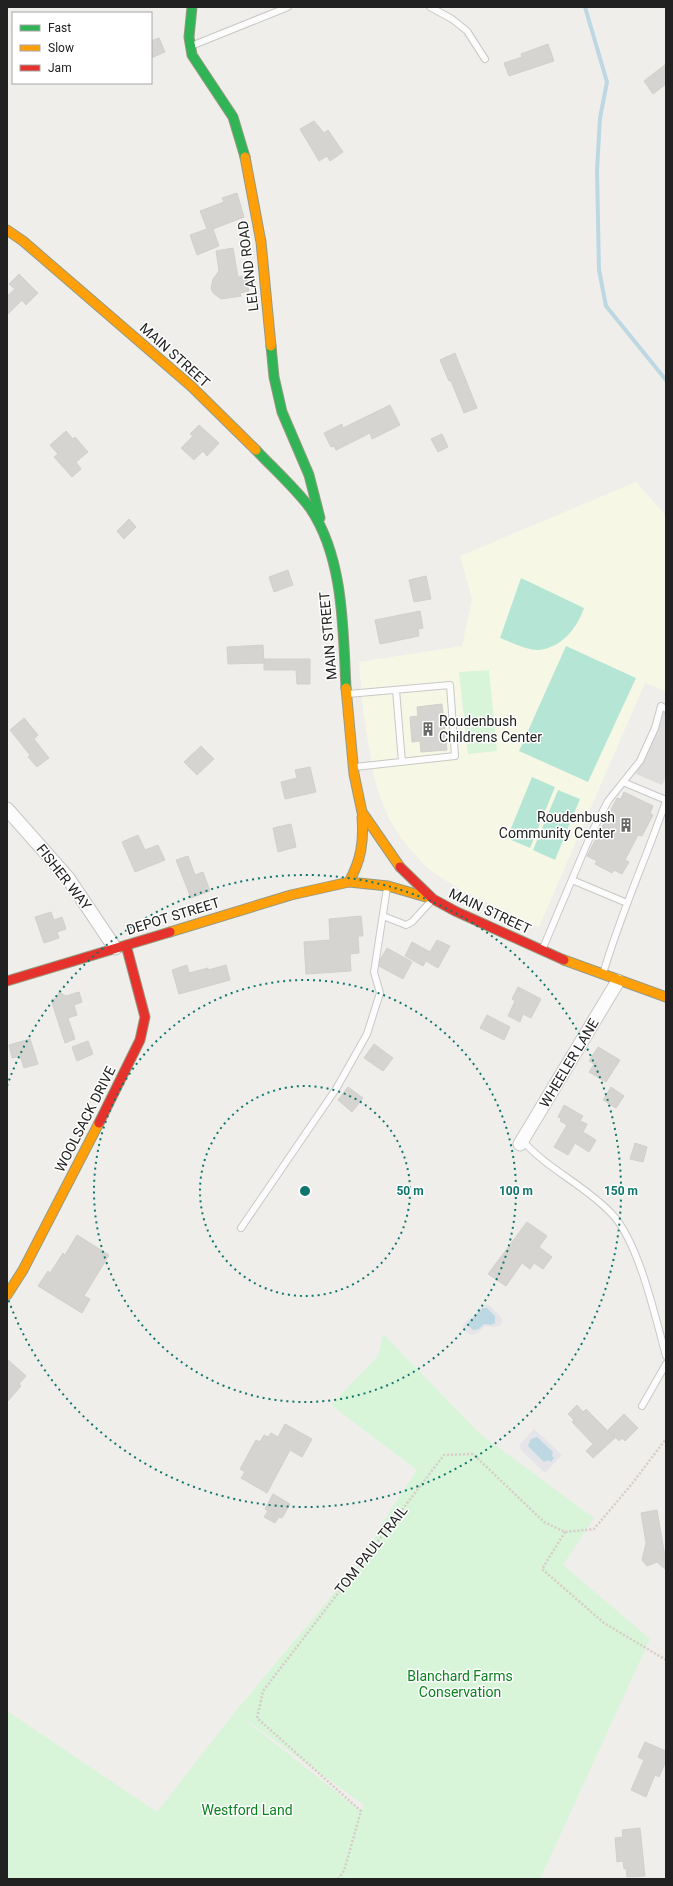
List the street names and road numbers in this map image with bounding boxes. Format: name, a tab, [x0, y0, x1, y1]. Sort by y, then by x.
street label: LELAND ROAD	[234, 220, 262, 312]
street label: MAIN STREET	[137, 319, 214, 391]
street label: MAIN STREET	[316, 591, 340, 681]
street label: FISHER WAY	[33, 841, 95, 913]
street label: MAIN STREET	[447, 885, 534, 937]
street label: DEPOT STREET	[124, 894, 222, 938]
street label: WHEELER LANE	[536, 1016, 602, 1110]
street label: WOOLSACK DRIVE	[51, 1063, 119, 1175]
street label: TOM PAUL TRAIL	[332, 1502, 411, 1597]

